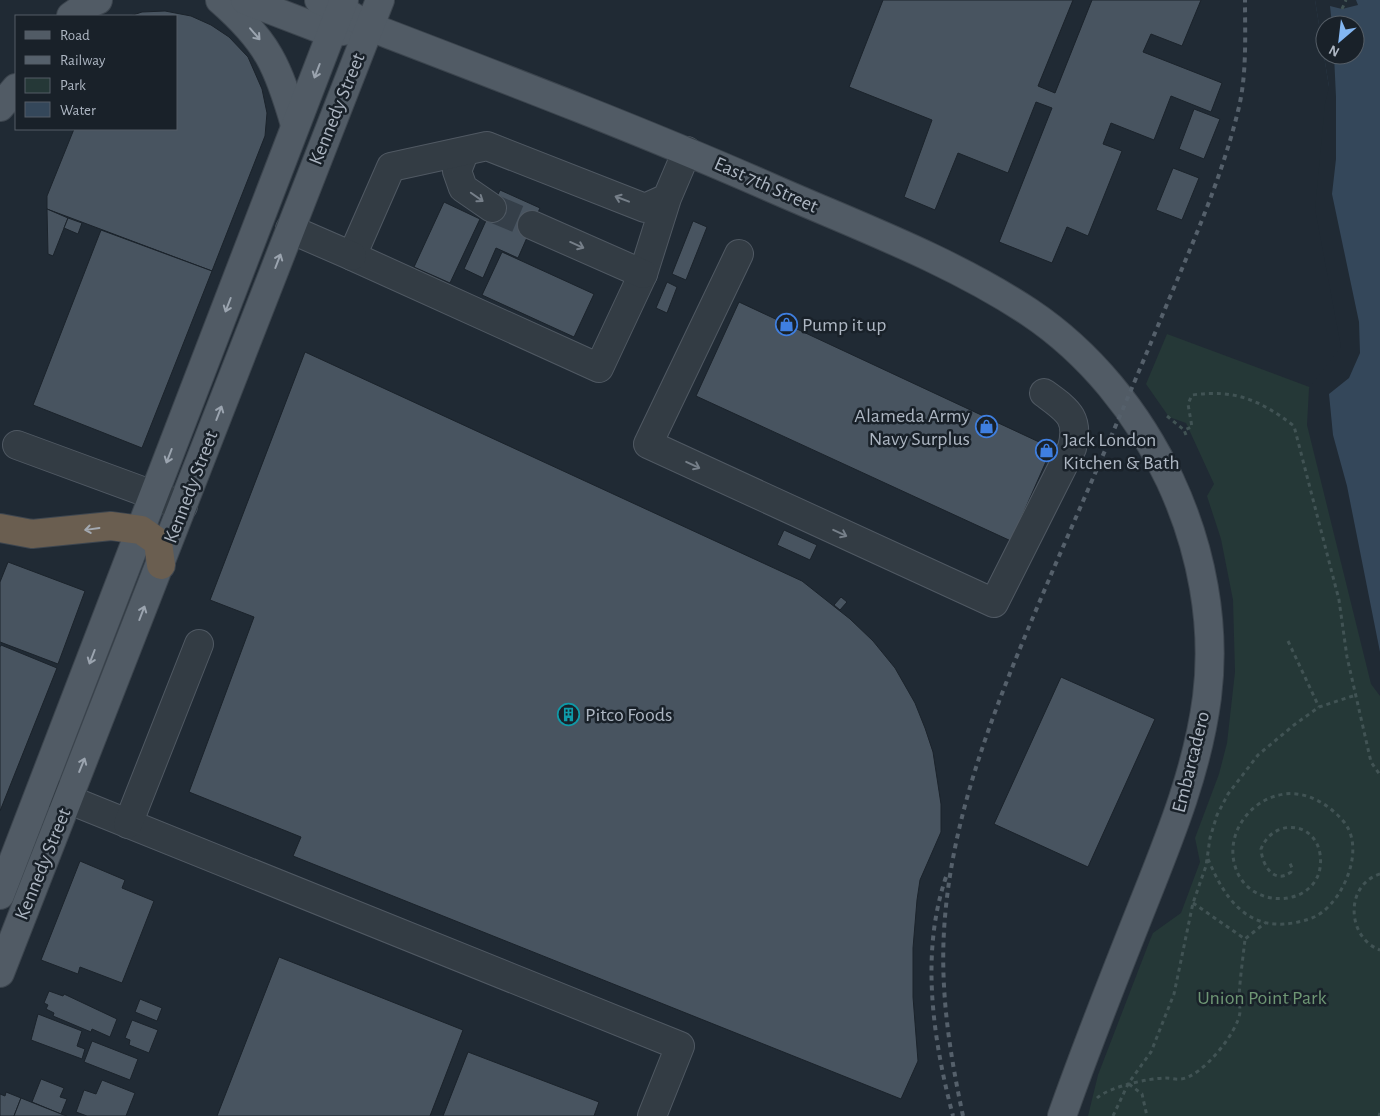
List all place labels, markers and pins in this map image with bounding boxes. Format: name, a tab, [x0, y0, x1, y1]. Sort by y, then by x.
shop icon: Pump it up	[774, 313, 798, 337]
place label: Pump it up	[802, 315, 887, 335]
place label: Alameda Army Navy Surplus	[854, 406, 970, 449]
shop icon: Alameda Army Navy Surplus	[974, 415, 998, 439]
place label: Jack London Kitchen & Bath	[1063, 430, 1180, 473]
shop icon: Jack London Kitchen & Bath	[1035, 439, 1059, 463]
building icon: Pitco Foods	[557, 703, 581, 727]
place label: Pitco Foods	[585, 705, 673, 725]

